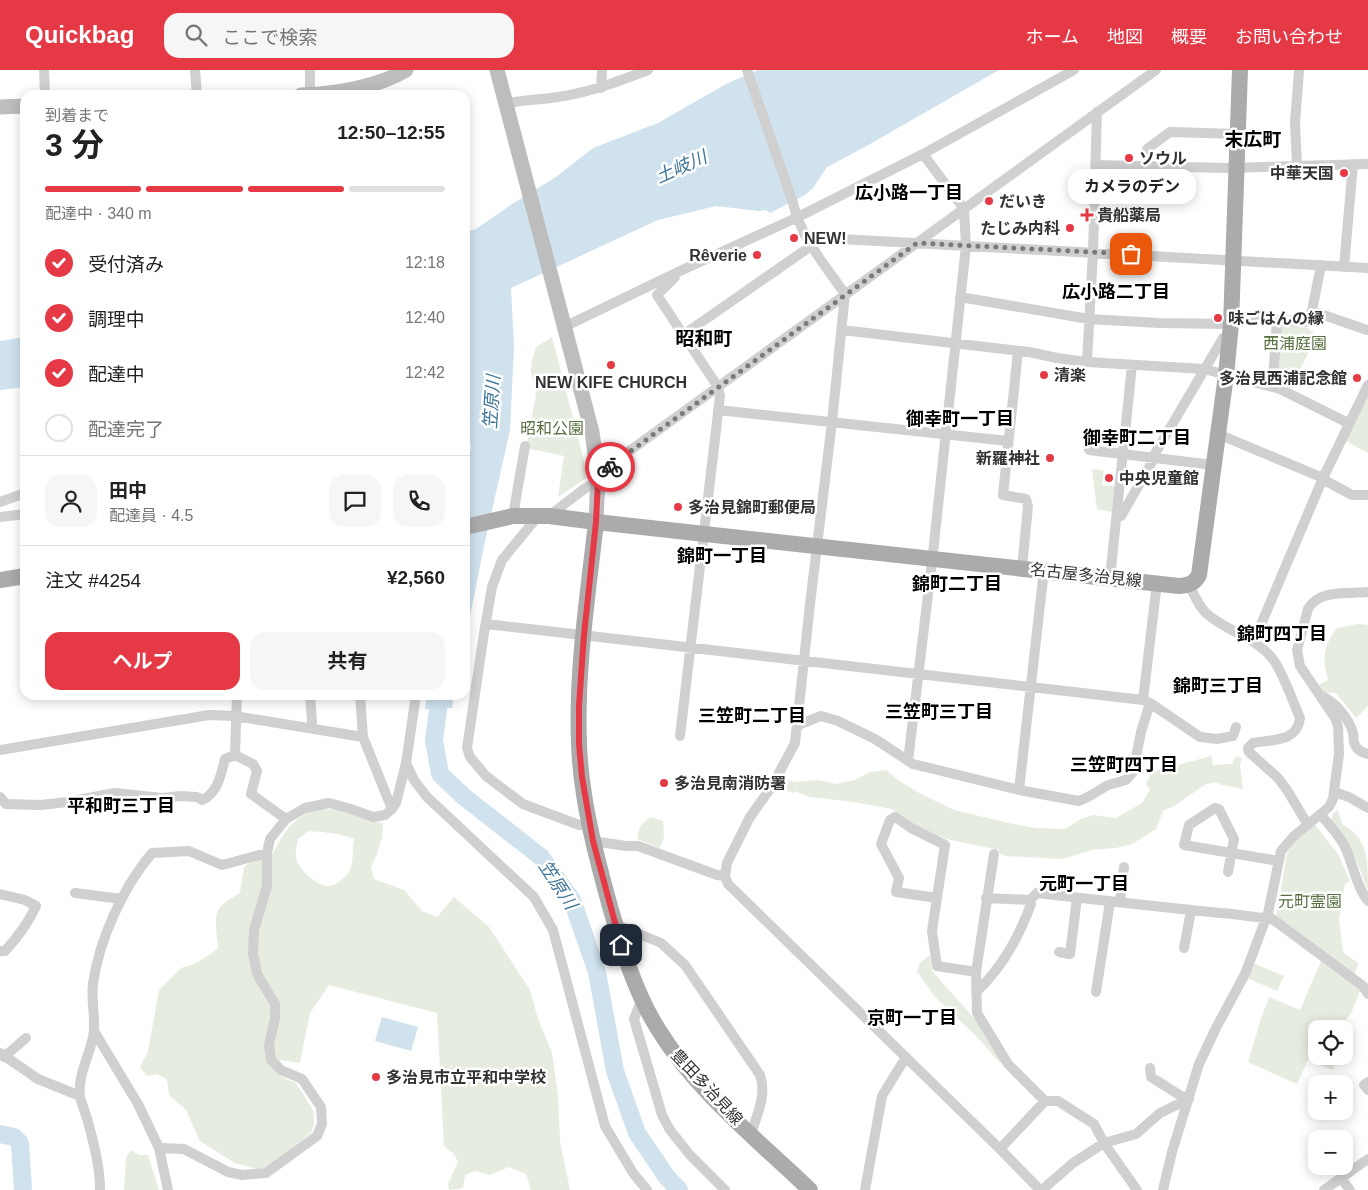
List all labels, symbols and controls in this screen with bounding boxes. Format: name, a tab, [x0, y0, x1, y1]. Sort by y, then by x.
search box	[164, 13, 514, 58]
text: Quickbag	[25, 21, 134, 48]
icon: search	[182, 21, 210, 49]
text: ここで検索	[222, 27, 317, 48]
text: ホーム	[1026, 27, 1079, 47]
text: 地図	[1107, 27, 1143, 47]
text: 概要	[1171, 27, 1207, 47]
text: お問い合わせ	[1235, 27, 1343, 47]
text: 到着まで	[45, 107, 109, 124]
text: 12:50–12:55	[337, 122, 445, 143]
text: 3 分	[45, 127, 104, 163]
district label: 末広町	[1224, 129, 1282, 150]
water label: 土岐川	[652, 146, 712, 187]
place label: ソウル	[1139, 150, 1187, 167]
marker: ソウル	[1123, 152, 1135, 164]
place label: 中華天国	[1270, 165, 1334, 182]
marker: 中華天国	[1338, 167, 1350, 179]
callout: カメラのデン	[1067, 169, 1195, 204]
text: カメラのデン	[1084, 178, 1180, 195]
district label: 広小路一丁目	[855, 183, 963, 203]
place label: だいき	[999, 193, 1047, 210]
marker: だいき	[983, 195, 995, 207]
text: 配達中 · 340 m	[45, 205, 152, 222]
place label: 貴船薬局	[1097, 207, 1161, 224]
marker: 貴船薬局	[1081, 209, 1093, 221]
place label: たじみ内科	[980, 220, 1060, 237]
marker: たじみ内科	[1064, 222, 1076, 234]
place label: NEW!	[804, 230, 847, 247]
marker: NEW!	[788, 232, 800, 244]
pin	[1110, 233, 1152, 275]
icon: bag	[1117, 240, 1145, 268]
place label: Rêverie	[689, 247, 747, 264]
icon: check	[45, 249, 73, 277]
marker: Rêverie	[751, 249, 763, 261]
text: 受付済み	[88, 254, 164, 275]
text: 12:18	[405, 254, 445, 271]
district label: 広小路二丁目	[1062, 282, 1170, 302]
icon: check	[45, 304, 73, 332]
text: 調理中	[88, 309, 145, 330]
text: 12:40	[405, 309, 445, 326]
place label: 味ごはんの縁	[1228, 310, 1324, 327]
marker: 味ごはんの縁	[1212, 312, 1224, 324]
district label: 昭和町	[675, 328, 733, 349]
park label: 西浦庭園	[1263, 335, 1327, 352]
icon: check	[45, 359, 73, 387]
marker: NEW KIFE CHURCH	[605, 359, 617, 371]
text: 配達中	[88, 364, 145, 385]
text: 12:42	[405, 364, 445, 381]
place label: 清楽	[1054, 367, 1086, 384]
marker: 清楽	[1038, 369, 1050, 381]
place label: 多治見西浦記念館	[1219, 369, 1347, 387]
water label: 笠原川	[480, 372, 504, 430]
marker: 多治見西浦記念館	[1351, 372, 1363, 384]
place label: NEW KIFE CHURCH	[535, 374, 687, 391]
district label: 御幸町一丁目	[905, 409, 1014, 429]
text: 配達完了	[88, 419, 164, 440]
park label: 昭和公園	[520, 420, 584, 437]
district label: 御幸町二丁目	[1082, 428, 1191, 448]
courier	[585, 442, 635, 492]
place label: 新羅神社	[976, 449, 1040, 467]
marker: 新羅神社	[1044, 452, 1056, 464]
icon: bike	[596, 453, 624, 481]
place label: 中央児童館	[1119, 470, 1199, 487]
marker: 中央児童館	[1103, 472, 1115, 484]
button: person	[45, 475, 97, 527]
button: chat	[329, 475, 381, 527]
button: phone	[393, 475, 445, 527]
text: 田中	[109, 480, 147, 501]
place label: 多治見錦町郵便局	[688, 499, 816, 516]
marker: 多治見錦町郵便局	[672, 501, 684, 513]
text: 配達員 · 4.5	[109, 507, 193, 524]
district label: 錦町一丁目	[677, 546, 767, 566]
street label: 名古屋多治見線	[1029, 561, 1143, 589]
text: ¥2,560	[387, 567, 445, 588]
text: 注文 #4254	[45, 570, 141, 591]
district label: 錦町二丁目	[912, 574, 1002, 594]
district label: 錦町四丁目	[1237, 624, 1327, 644]
button: ヘルプ	[45, 632, 240, 690]
button: 共有	[250, 632, 445, 690]
district label: 錦町三丁目	[1173, 676, 1263, 696]
district label: 三笠町三丁目	[885, 702, 993, 722]
district label: 三笠町二丁目	[698, 706, 806, 726]
district label: 三笠町四丁目	[1070, 755, 1178, 775]
place label: 多治見南消防署	[674, 775, 786, 792]
marker: 多治見南消防署	[658, 777, 670, 789]
district label: 平和町三丁目	[67, 796, 175, 816]
water label: 笠原川	[535, 857, 582, 915]
district label: 元町一丁目	[1039, 874, 1129, 894]
park label: 元町霊園	[1278, 893, 1342, 910]
pin	[600, 924, 642, 966]
icon: home	[607, 931, 635, 959]
district label: 京町一丁目	[867, 1008, 957, 1028]
map controls	[1308, 1020, 1353, 1175]
button: locate	[1308, 1020, 1353, 1065]
street label: 豊田多治見線	[668, 1046, 746, 1128]
place label: 多治見市立平和中学校	[386, 1069, 546, 1086]
marker: 多治見市立平和中学校	[370, 1071, 382, 1083]
button: +	[1308, 1075, 1353, 1120]
button: −	[1308, 1130, 1353, 1175]

